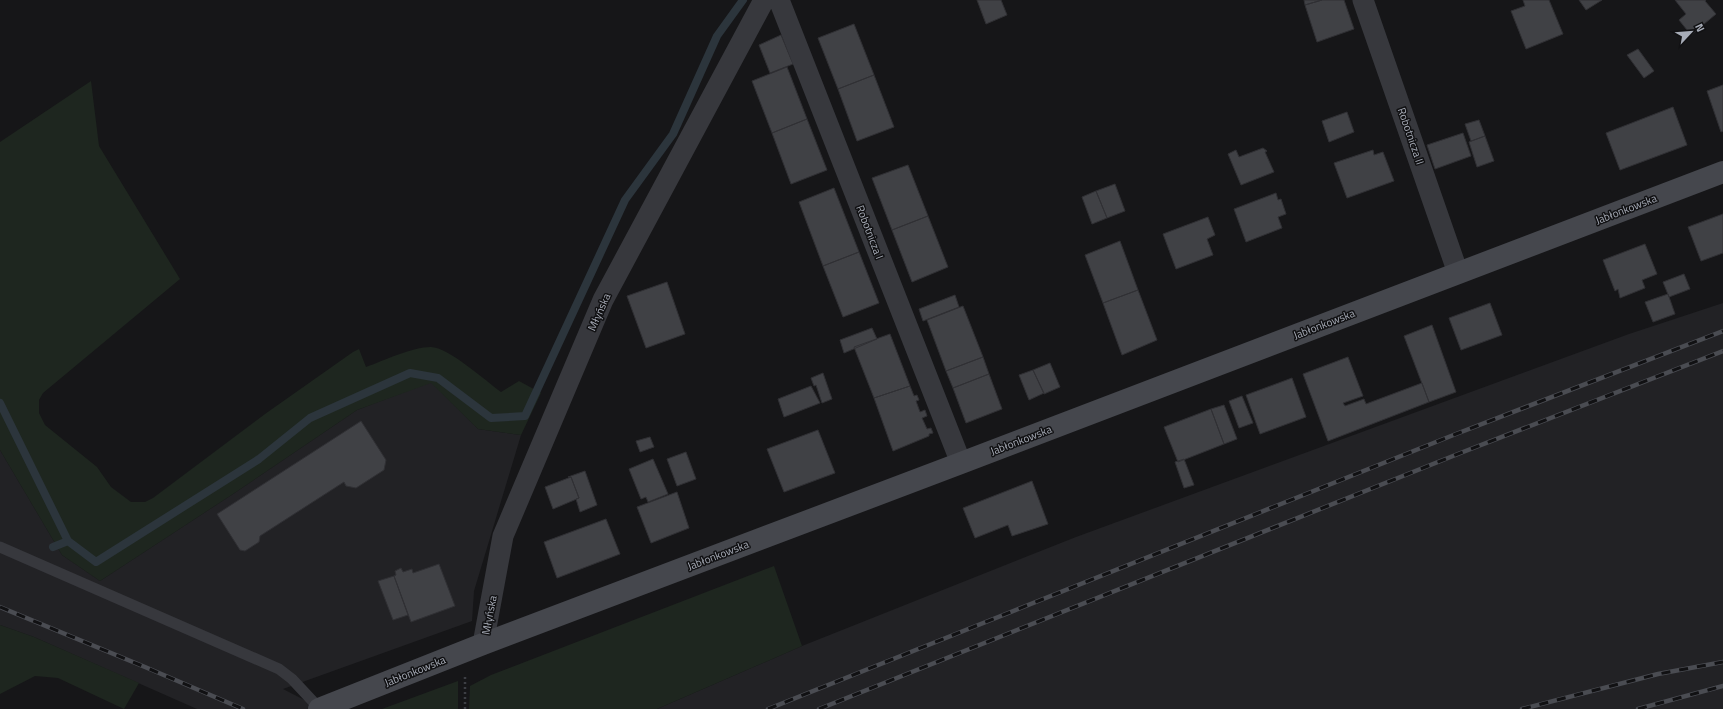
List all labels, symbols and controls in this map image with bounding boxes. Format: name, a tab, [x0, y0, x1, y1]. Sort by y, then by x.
north arrow	[1671, 12, 1711, 52]
text: N	[1691, 21, 1709, 35]
street label: Robotnicza II	[1394, 105, 1428, 167]
street label: Jabłonkowska	[1593, 190, 1660, 228]
street label: Robotnicza I	[852, 203, 888, 261]
street label: Młyńska	[584, 290, 615, 333]
street label: Jabłonkowska	[1291, 305, 1358, 343]
street label: Jabłonkowska	[988, 421, 1055, 459]
street label: Jabłonkowska	[685, 536, 752, 574]
street label: Młyńska	[477, 593, 501, 636]
street label: Jabłonkowska	[382, 651, 448, 691]

